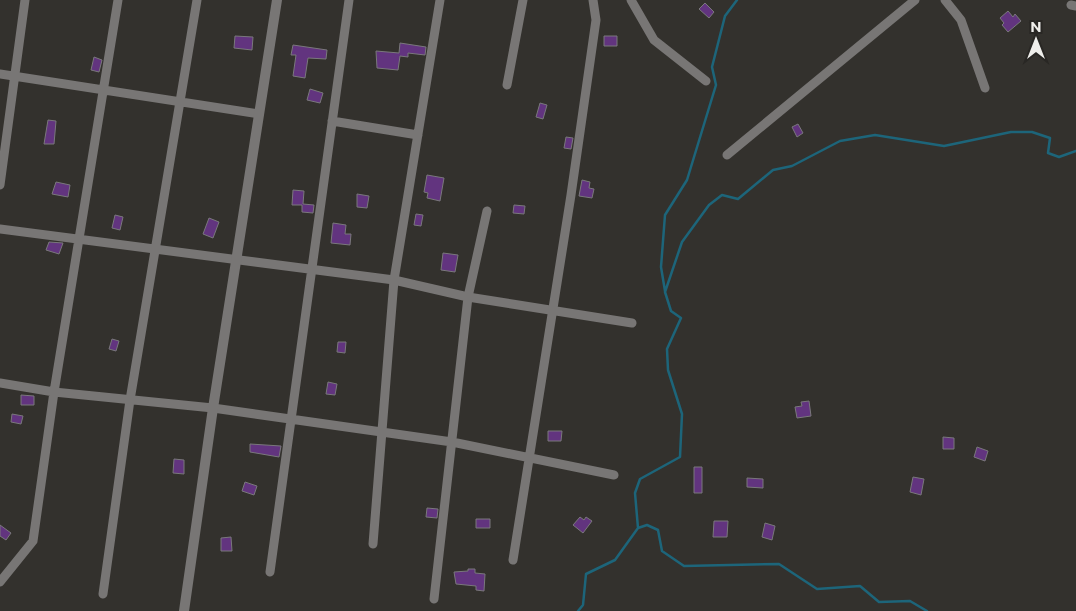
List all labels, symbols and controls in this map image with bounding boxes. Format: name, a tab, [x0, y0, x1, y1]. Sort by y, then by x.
north arrow	[1011, 15, 1061, 65]
text: N	[1030, 18, 1042, 36]

